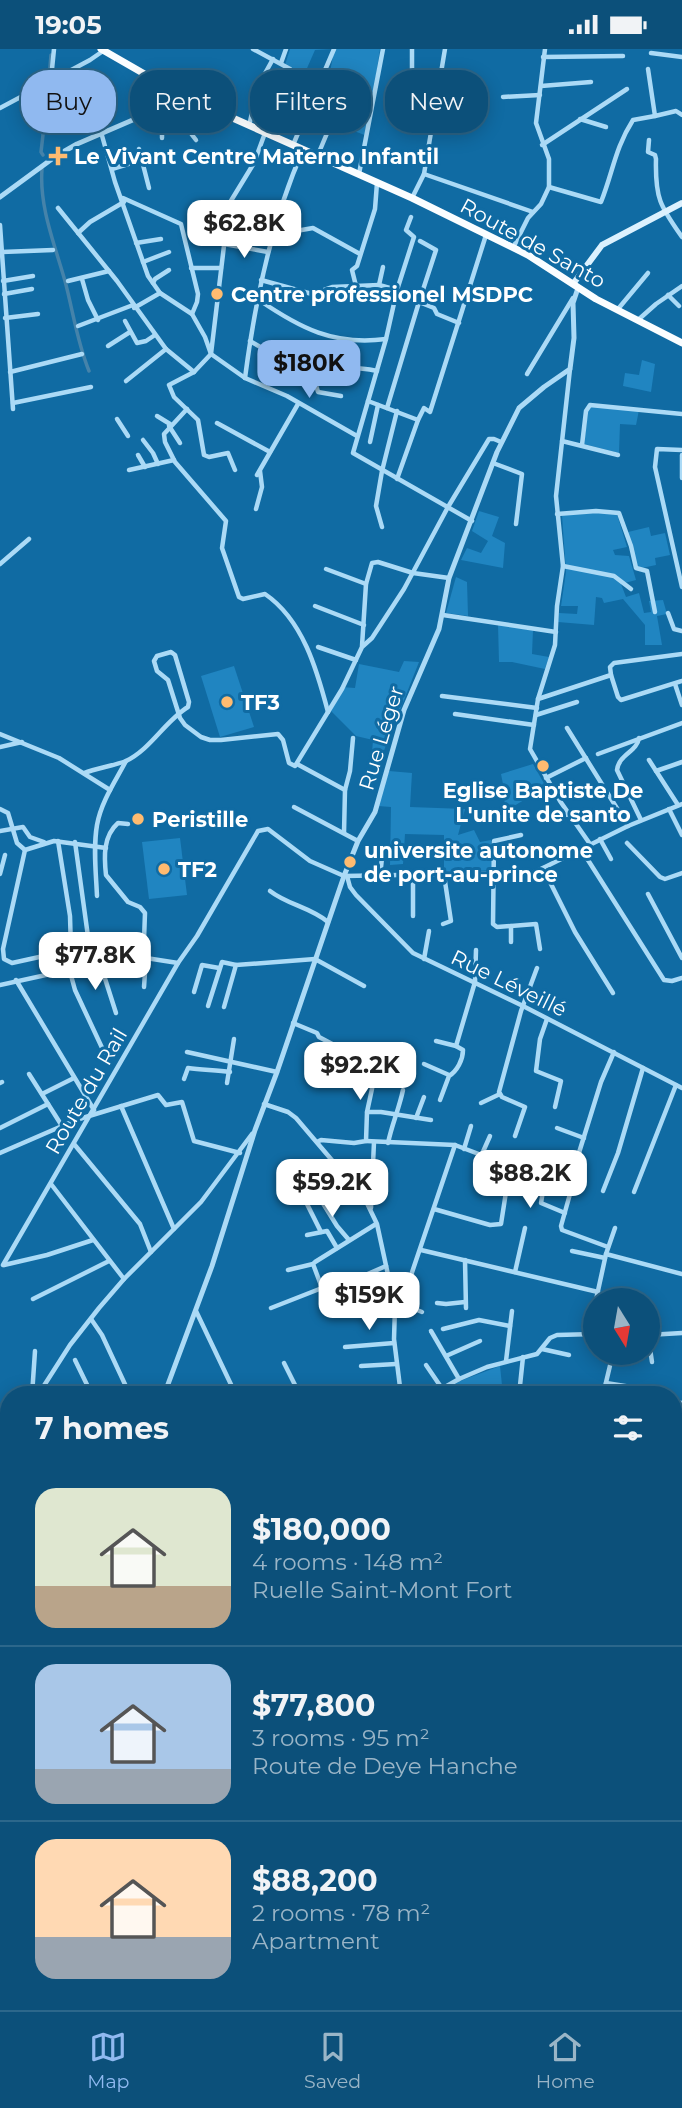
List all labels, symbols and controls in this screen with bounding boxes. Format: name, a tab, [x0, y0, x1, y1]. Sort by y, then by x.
text: 19:05	[35, 9, 102, 41]
chip: Buy	[21, 70, 116, 133]
chip: Rent	[130, 70, 236, 133]
chip: Filters	[250, 70, 371, 133]
chip: New	[385, 70, 488, 133]
place label: Le Vivant Centre Materno Infantil	[74, 144, 439, 169]
marker: Le Vivant Centre Materno Infantil	[48, 146, 68, 166]
street label: Route de Santo	[456, 193, 610, 293]
pin: $62.8K	[187, 201, 301, 260]
text: $62.8K	[203, 209, 285, 237]
place label: Centre professionel MSDPC	[231, 282, 533, 307]
marker: Centre professionel MSDPC	[209, 286, 225, 302]
pin: $180K	[260, 341, 358, 400]
text: $180K	[273, 349, 345, 377]
street label: Rue Léger	[353, 683, 409, 793]
place label: TF3	[241, 690, 280, 715]
marker: TF3	[219, 694, 235, 710]
marker: Eglise Baptiste De L'unite de santo	[535, 758, 551, 774]
place label: Eglise Baptiste De L'unite de santo	[443, 778, 643, 827]
place label: Peristille	[152, 807, 248, 832]
marker: Peristille	[130, 811, 146, 827]
place label: universite autonome de port-au-prince	[364, 838, 593, 887]
marker: universite autonome de port-au-prince	[342, 854, 358, 870]
place label: TF2	[178, 857, 217, 882]
marker: TF2	[156, 861, 172, 877]
pin: $77.8K	[38, 933, 152, 992]
text: $77.8K	[55, 941, 135, 969]
street label: Rue Léveillé	[447, 944, 571, 1022]
street label: Route du Rail	[40, 1024, 132, 1158]
pin: $92.2K	[303, 1042, 417, 1102]
text: $92.2K	[320, 1051, 400, 1079]
pin: $88.2K	[473, 1151, 587, 1210]
pin: $59.2K	[275, 1159, 389, 1219]
text: $88.2K	[489, 1159, 571, 1187]
text: $59.2K	[292, 1168, 372, 1196]
pin: $159K	[320, 1273, 418, 1332]
text: $159K	[335, 1281, 403, 1309]
north arrow	[583, 1288, 660, 1365]
map controls	[583, 1288, 660, 1365]
icon: filters	[609, 1409, 647, 1447]
text: 7 homes	[35, 1410, 169, 1447]
text: $180,000	[252, 1511, 391, 1548]
icon: home	[91, 1516, 175, 1600]
text: 4 rooms · 148 m²	[252, 1548, 443, 1576]
text: Ruelle Saint-Mont Fort	[252, 1576, 512, 1604]
text: $77,800	[252, 1687, 375, 1724]
icon: home	[91, 1692, 175, 1776]
text: 3 rooms · 95 m²	[252, 1724, 430, 1752]
text: Route de Deye Hanche	[252, 1752, 518, 1780]
text: $88,200	[252, 1862, 378, 1899]
icon: home	[91, 1867, 175, 1951]
text: 2 rooms · 78 m²	[252, 1899, 430, 1927]
text: Apartment	[252, 1927, 380, 1955]
tab: Map	[87, 2028, 130, 2093]
tab: Saved	[304, 2028, 361, 2093]
tab: Home	[536, 2028, 595, 2093]

